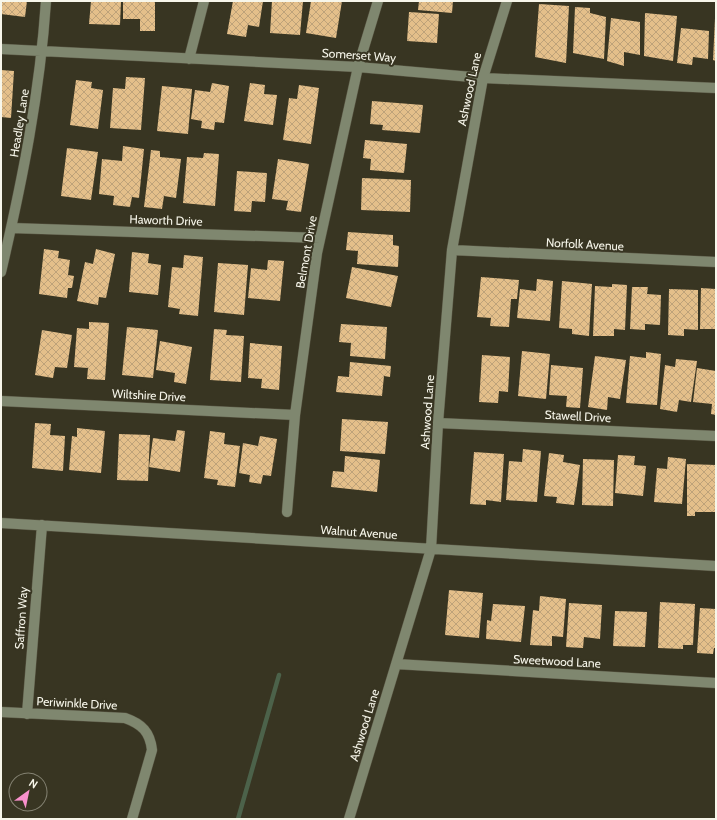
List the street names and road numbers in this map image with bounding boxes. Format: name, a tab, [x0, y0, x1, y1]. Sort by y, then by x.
street label: Somerset Way	[321, 45, 397, 65]
street label: Ashwood Lane	[454, 51, 484, 127]
street label: Headley Lane	[6, 88, 32, 158]
street label: Haworth Drive	[129, 211, 203, 229]
street label: Belmont Drive	[292, 214, 320, 290]
street label: Norfolk Avenue	[546, 234, 624, 254]
street label: Ashwood Lane	[417, 374, 437, 450]
street label: Wiltshire Drive	[112, 386, 186, 404]
street label: Stawell Drive	[544, 407, 612, 425]
street label: Walnut Avenue	[320, 522, 398, 542]
street label: Saffron Way	[11, 586, 31, 650]
street label: Sweetwood Lane	[513, 651, 601, 671]
street label: Ashwood Lane	[346, 687, 382, 763]
street label: Periwinkle Drive	[36, 693, 118, 713]

